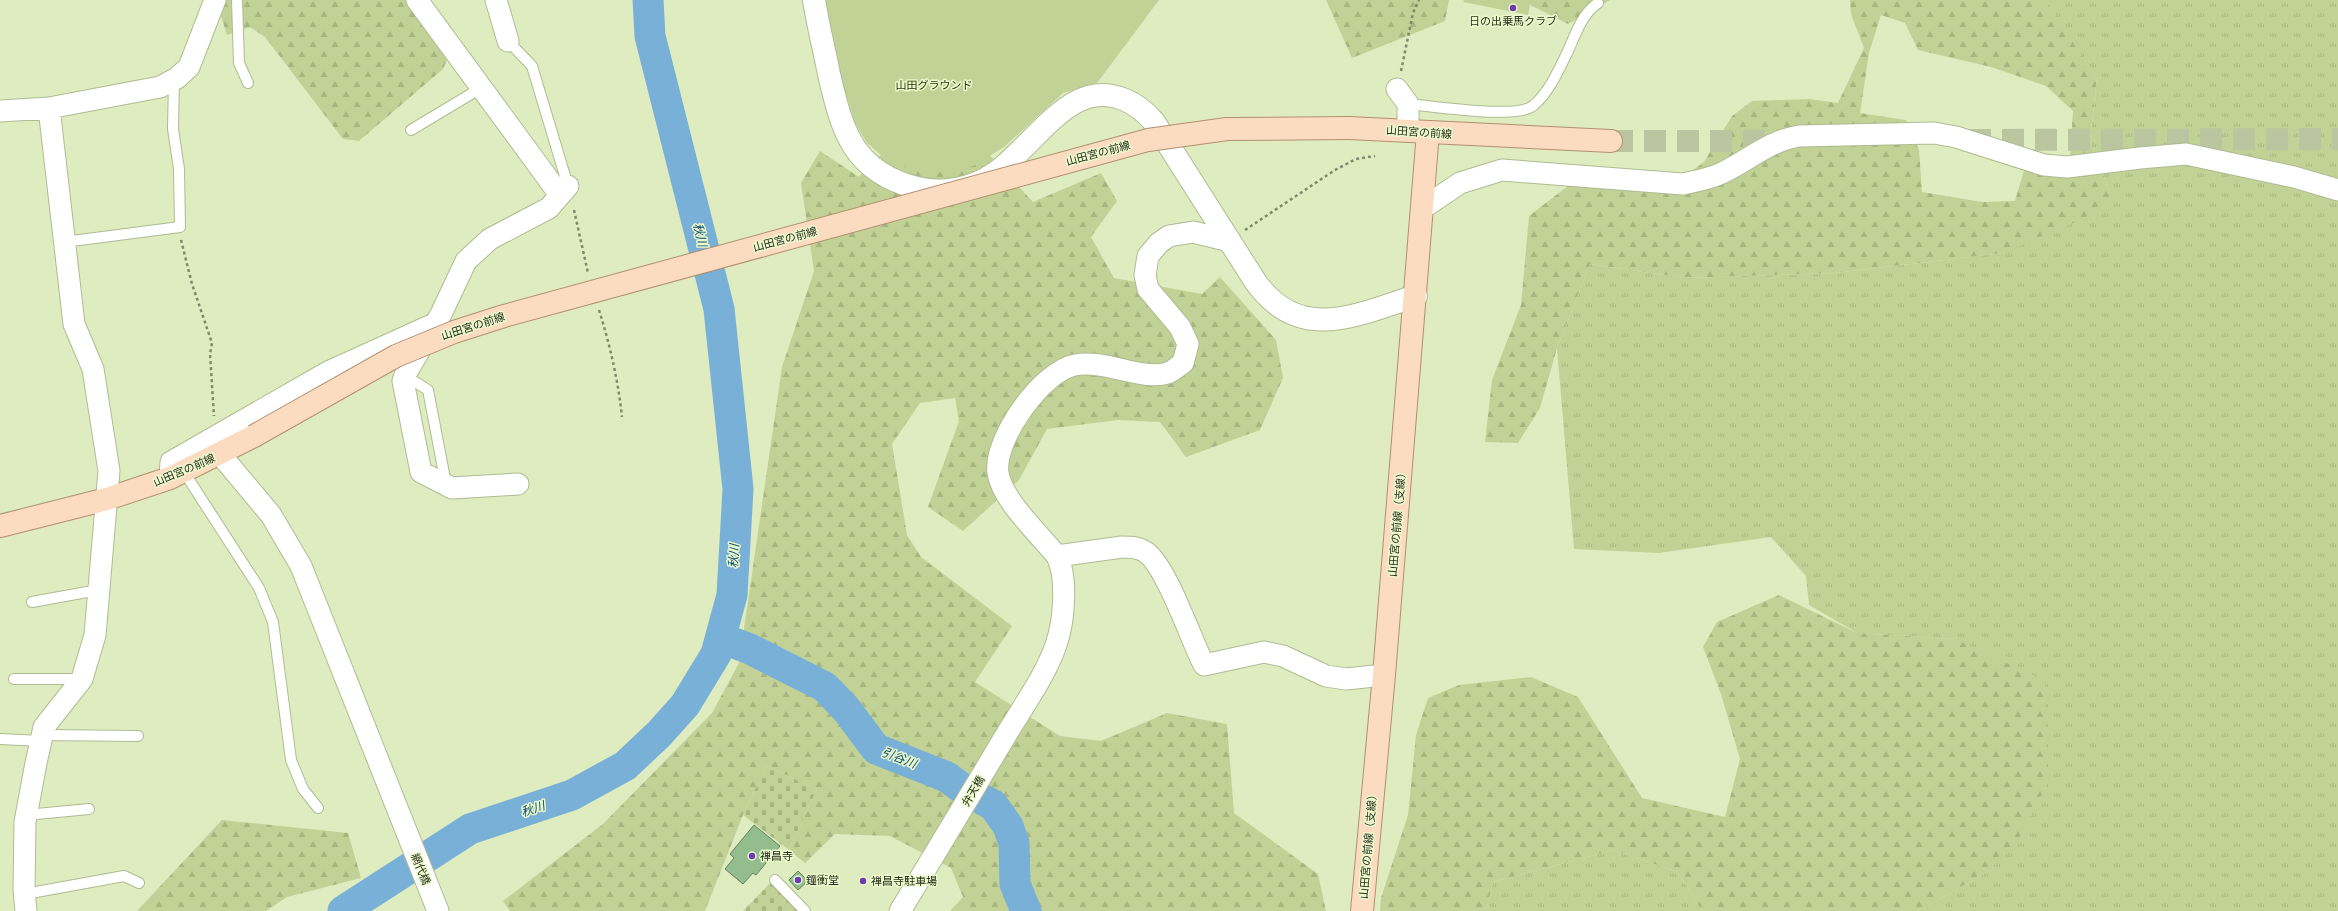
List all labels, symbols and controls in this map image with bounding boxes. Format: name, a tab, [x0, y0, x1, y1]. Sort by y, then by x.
marker: 日の出乗馬クラブ	[1508, 3, 1518, 13]
place label: 日の出乗馬クラブ	[1469, 15, 1557, 27]
park label: 山田グラウンド	[896, 79, 973, 91]
street label: 山田宮の前線	[1386, 124, 1452, 140]
street label: 山田宮の前線	[1065, 139, 1131, 167]
water label: 秋川	[690, 222, 710, 250]
street label: 山田宮の前線	[752, 225, 818, 253]
street label: 山田宮の前線	[440, 310, 506, 342]
street label: 山田宮の前線	[151, 452, 217, 488]
street label: 山田宮の前線（支線）	[1386, 467, 1408, 577]
water label: 秋川	[726, 542, 742, 568]
water label: 引谷川	[880, 745, 920, 772]
street label: 弁天橋	[959, 774, 987, 808]
street label: 山田宮の前線（支線）	[1357, 789, 1379, 899]
water label: 秋川	[519, 798, 548, 819]
place label: 禅昌寺	[760, 850, 793, 862]
street label: 網代橋	[409, 851, 433, 887]
marker: 禅昌寺	[747, 851, 757, 861]
place label: 鐘衝堂	[806, 874, 839, 886]
marker: 鐘衝堂	[793, 875, 803, 885]
place label: 禅昌寺駐車場	[871, 875, 937, 887]
marker: 禅昌寺駐車場	[858, 876, 868, 886]

